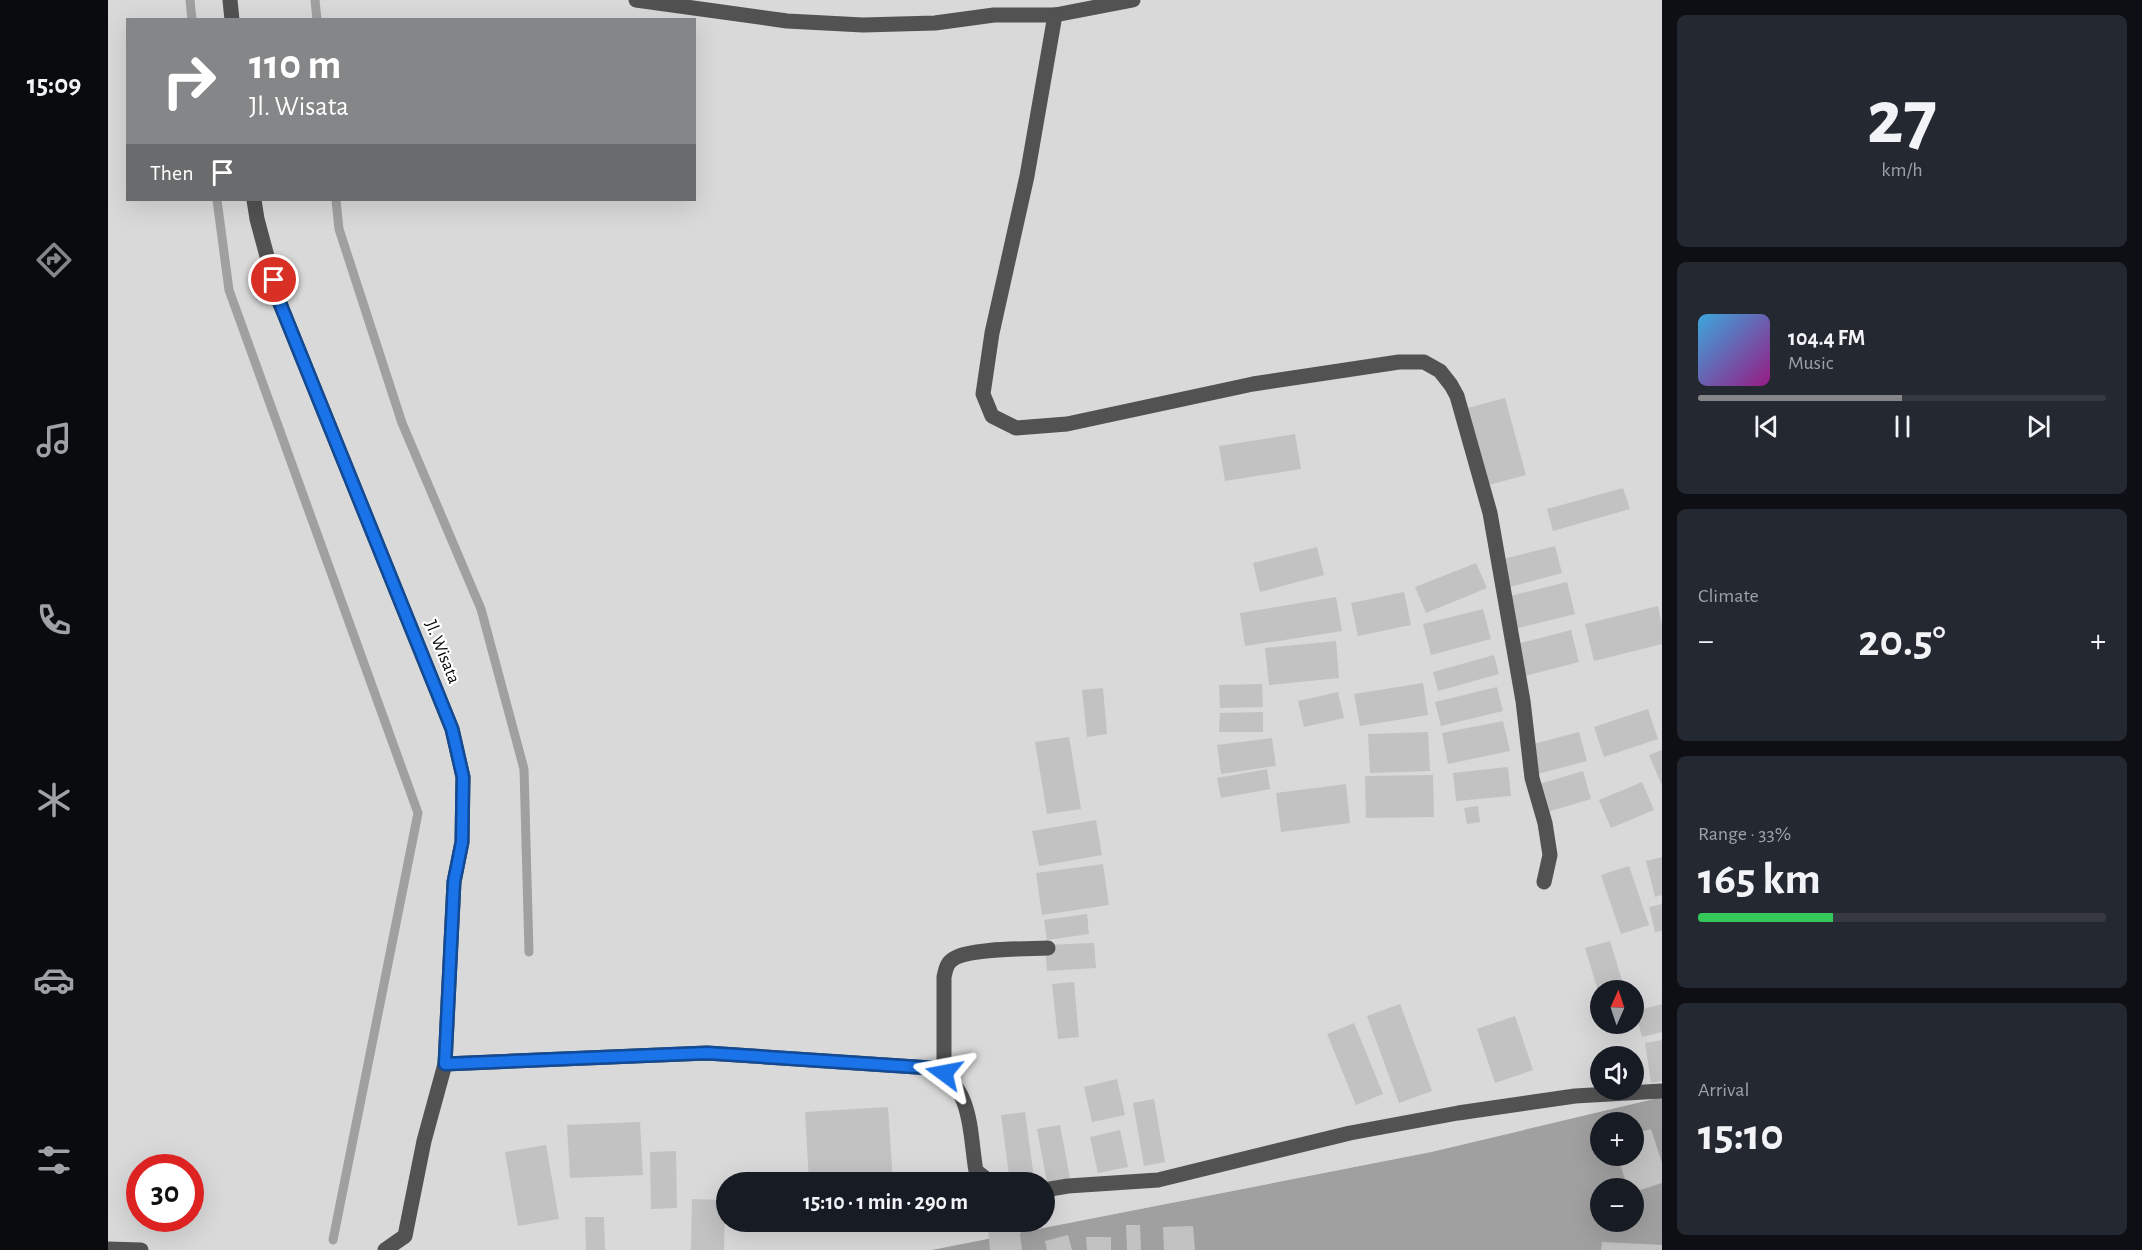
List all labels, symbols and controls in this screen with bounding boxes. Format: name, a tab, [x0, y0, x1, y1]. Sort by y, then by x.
icon: right	[150, 42, 228, 120]
text: 110 m	[249, 44, 341, 86]
text: 15:09	[27, 71, 81, 98]
text: 27	[1867, 80, 1937, 158]
text: Jl. Wisata	[249, 93, 349, 120]
icon: arrive	[206, 156, 239, 189]
text: km/h	[1881, 160, 1923, 180]
text: Then	[150, 162, 194, 184]
icon: directions	[33, 239, 75, 281]
pin	[248, 254, 299, 305]
icon: arrive	[257, 263, 290, 296]
text: 104.4 FM	[1788, 327, 1865, 349]
text: Music	[1788, 353, 1834, 373]
icon: previous	[1750, 410, 1783, 443]
icon: pause	[1886, 410, 1919, 443]
icon: next	[2022, 410, 2055, 443]
icon: music	[33, 419, 75, 461]
text: Climate	[1698, 586, 1759, 606]
icon: phone	[33, 599, 75, 641]
street label: Jl. Wisata	[421, 618, 463, 686]
text: 20.5°	[1858, 619, 1946, 664]
text: −	[1698, 625, 1714, 658]
text: +	[2090, 625, 2106, 658]
icon: climate	[33, 779, 75, 821]
text: Range · 33%	[1698, 824, 1791, 844]
text: 165 km	[1698, 857, 1821, 902]
icon: car	[33, 959, 75, 1001]
north arrow	[1590, 980, 1644, 1034]
map controls	[1590, 980, 1644, 1232]
position arrow	[912, 1041, 976, 1105]
button: sound	[1590, 1046, 1644, 1100]
text: Arrival	[1698, 1080, 1749, 1100]
button: +	[1590, 1112, 1644, 1166]
text: 15:10	[1698, 1113, 1784, 1158]
icon: filters	[33, 1139, 75, 1181]
speed limit sign: 30	[126, 1154, 204, 1232]
button: −	[1590, 1178, 1644, 1232]
text: 15:10 · 1 min · 290 m	[803, 1191, 968, 1213]

